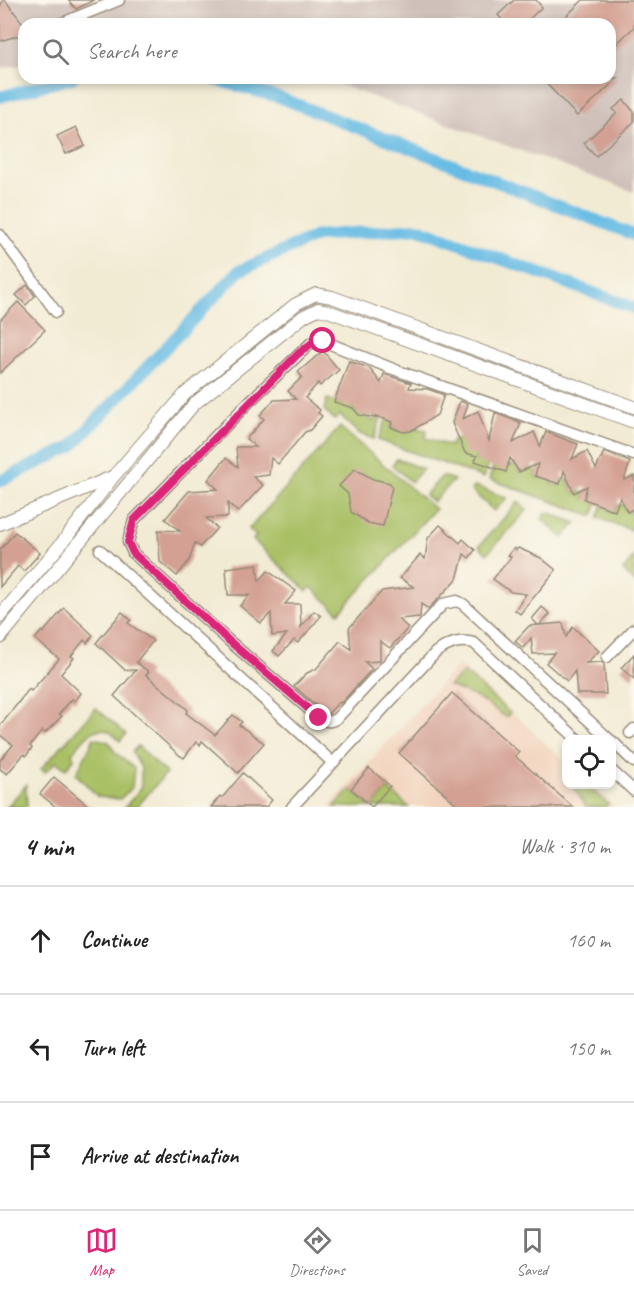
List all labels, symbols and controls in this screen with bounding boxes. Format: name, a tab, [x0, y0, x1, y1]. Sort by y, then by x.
search box	[18, 18, 616, 84]
icon: search	[39, 35, 72, 68]
text: Search here	[87, 37, 177, 65]
route start	[309, 327, 335, 353]
route end	[305, 704, 331, 730]
map controls	[562, 735, 616, 789]
button: locate	[562, 735, 616, 789]
text: 4 min	[24, 830, 74, 863]
text: Walk · 310 m	[520, 834, 610, 859]
icon: ahead	[24, 924, 57, 957]
text: Continue	[81, 926, 147, 954]
text: 160 m	[567, 928, 610, 953]
icon: left	[24, 1032, 57, 1065]
text: Turn left	[81, 1034, 145, 1062]
text: 150 m	[567, 1036, 610, 1061]
icon: arrive	[24, 1140, 57, 1173]
text: Arrive at destination	[81, 1142, 238, 1170]
tab: Map	[85, 1224, 118, 1280]
tab: Directions	[289, 1224, 345, 1280]
tab: Saved	[516, 1224, 549, 1280]

